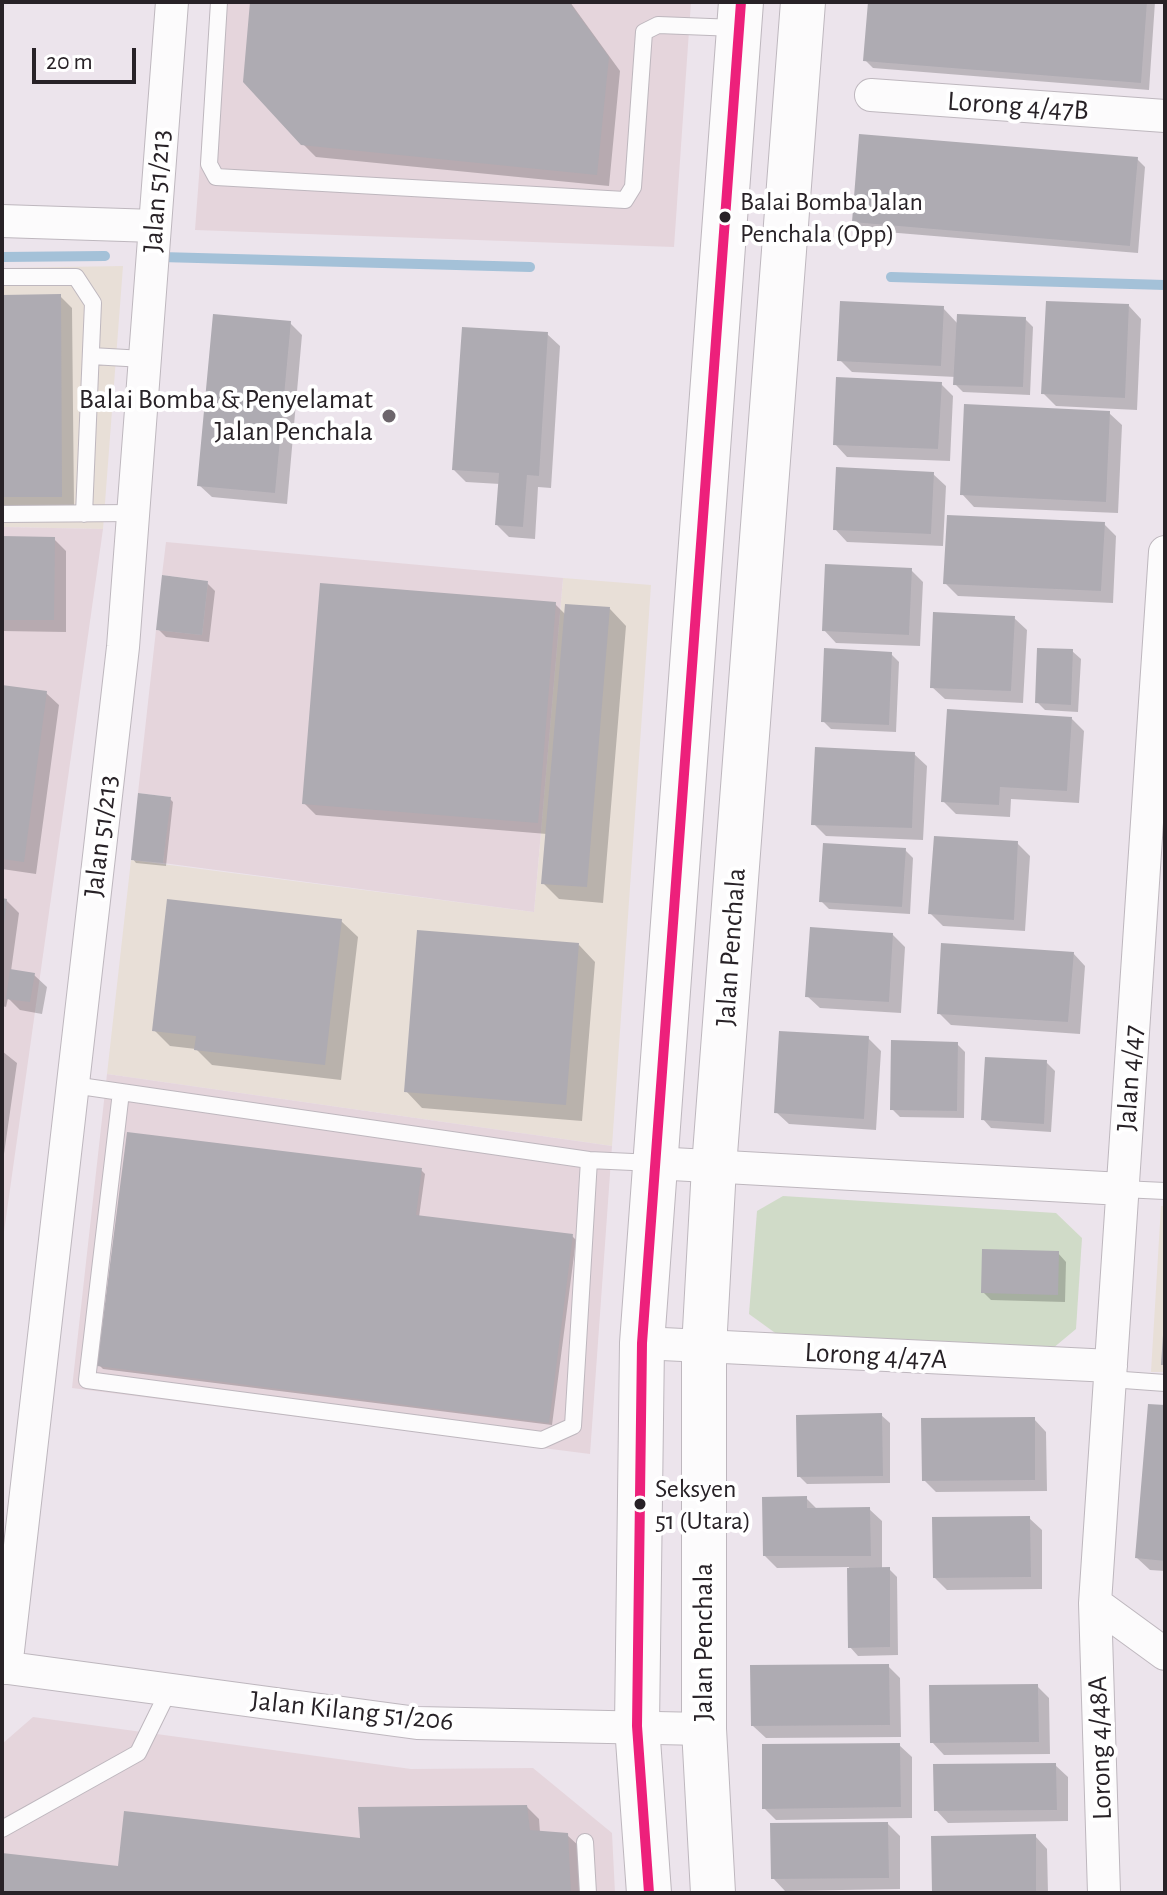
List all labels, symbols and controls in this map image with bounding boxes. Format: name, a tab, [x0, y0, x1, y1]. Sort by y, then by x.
scale bar	[36, 32, 140, 82]
text: 20 m	[46, 50, 93, 74]
street label: Lorong 4/47B	[946, 84, 1090, 128]
street label: Jalan 51/213	[136, 128, 178, 254]
place label: Balai Bomba Jalan Penchala (Opp)	[740, 186, 923, 248]
marker: Balai Bomba Jalan Penchala (Opp)	[717, 209, 733, 225]
place label: Balai Bomba & Penyelamat Jalan Penchala	[79, 383, 373, 449]
marker: Balai Bomba & Penyelamat Jalan Penchala	[380, 407, 398, 425]
street label: Jalan 51/213	[77, 773, 125, 899]
street label: Jalan Penchala	[709, 867, 753, 1027]
street label: Jalan 4/47	[1110, 1024, 1150, 1132]
street label: Lorong 4/47A	[804, 1335, 948, 1377]
place label: Seksyen 51 (Utara)	[655, 1473, 751, 1534]
marker: Seksyen 51 (Utara)	[632, 1496, 648, 1512]
street label: Jalan Penchala	[687, 1563, 721, 1721]
street label: Lorong 4/48A	[1081, 1675, 1119, 1821]
street label: Jalan Kilang 51/206	[249, 1684, 455, 1738]

